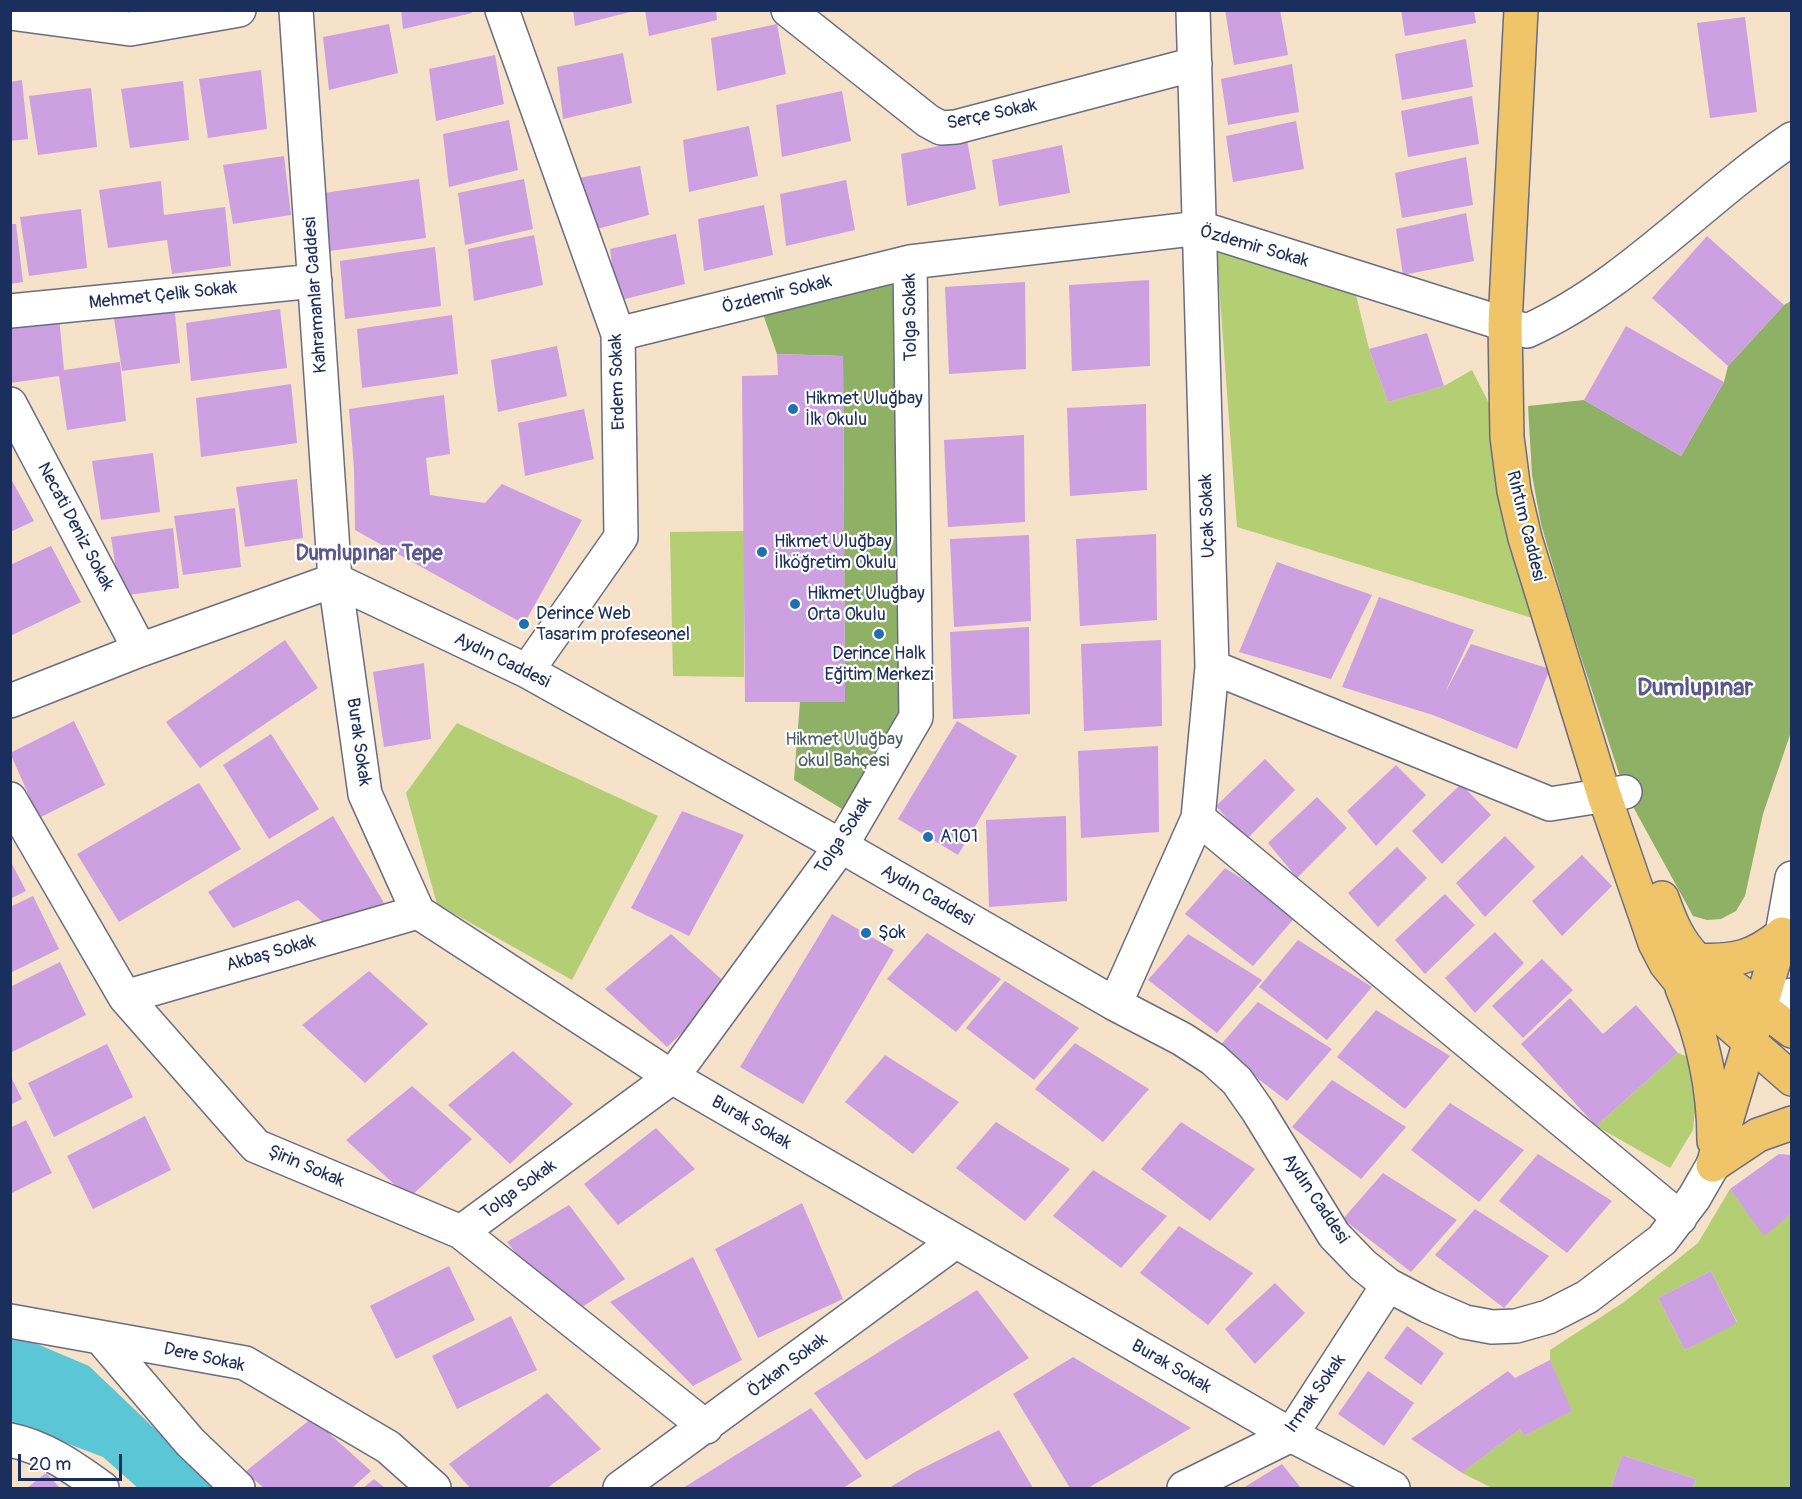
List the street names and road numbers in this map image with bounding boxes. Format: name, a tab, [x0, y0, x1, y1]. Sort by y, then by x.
street label: Serçe Sokak	[945, 95, 1039, 135]
street label: Kahramanlar Caddesi	[300, 216, 332, 374]
street label: Özdemir Sokak	[1197, 221, 1311, 273]
street label: Özdemir Sokak	[720, 271, 834, 319]
street label: Tolga Sokak	[899, 273, 923, 361]
street label: Mehmet Çelik Sokak	[88, 277, 238, 315]
street label: Erdem Sokak	[606, 333, 630, 431]
street label: Necati Deniz Sokak	[32, 459, 118, 595]
street label: Rıhtım Caddesi	[1501, 469, 1549, 583]
street label: Uçak Sokak	[1196, 473, 1220, 559]
street label: Aydın Caddesi	[451, 629, 553, 693]
street label: Burak Sokak	[341, 696, 375, 788]
street label: Tolga Sokak	[811, 793, 877, 879]
street label: Aydın Caddesi	[877, 861, 977, 931]
street label: Akbaş Sokak	[224, 931, 318, 977]
street label: Burak Sokak	[707, 1091, 795, 1155]
street label: Şirin Sokak	[265, 1141, 347, 1193]
street label: Aydın Caddesi	[1277, 1150, 1353, 1248]
street label: Tolga Sokak	[477, 1155, 561, 1225]
street label: Özkan Sokak	[744, 1329, 832, 1403]
street label: Burak Sokak	[1127, 1335, 1215, 1399]
street label: Dere Sokak	[161, 1339, 247, 1377]
street label: Irmak Sokak	[1281, 1351, 1351, 1437]

